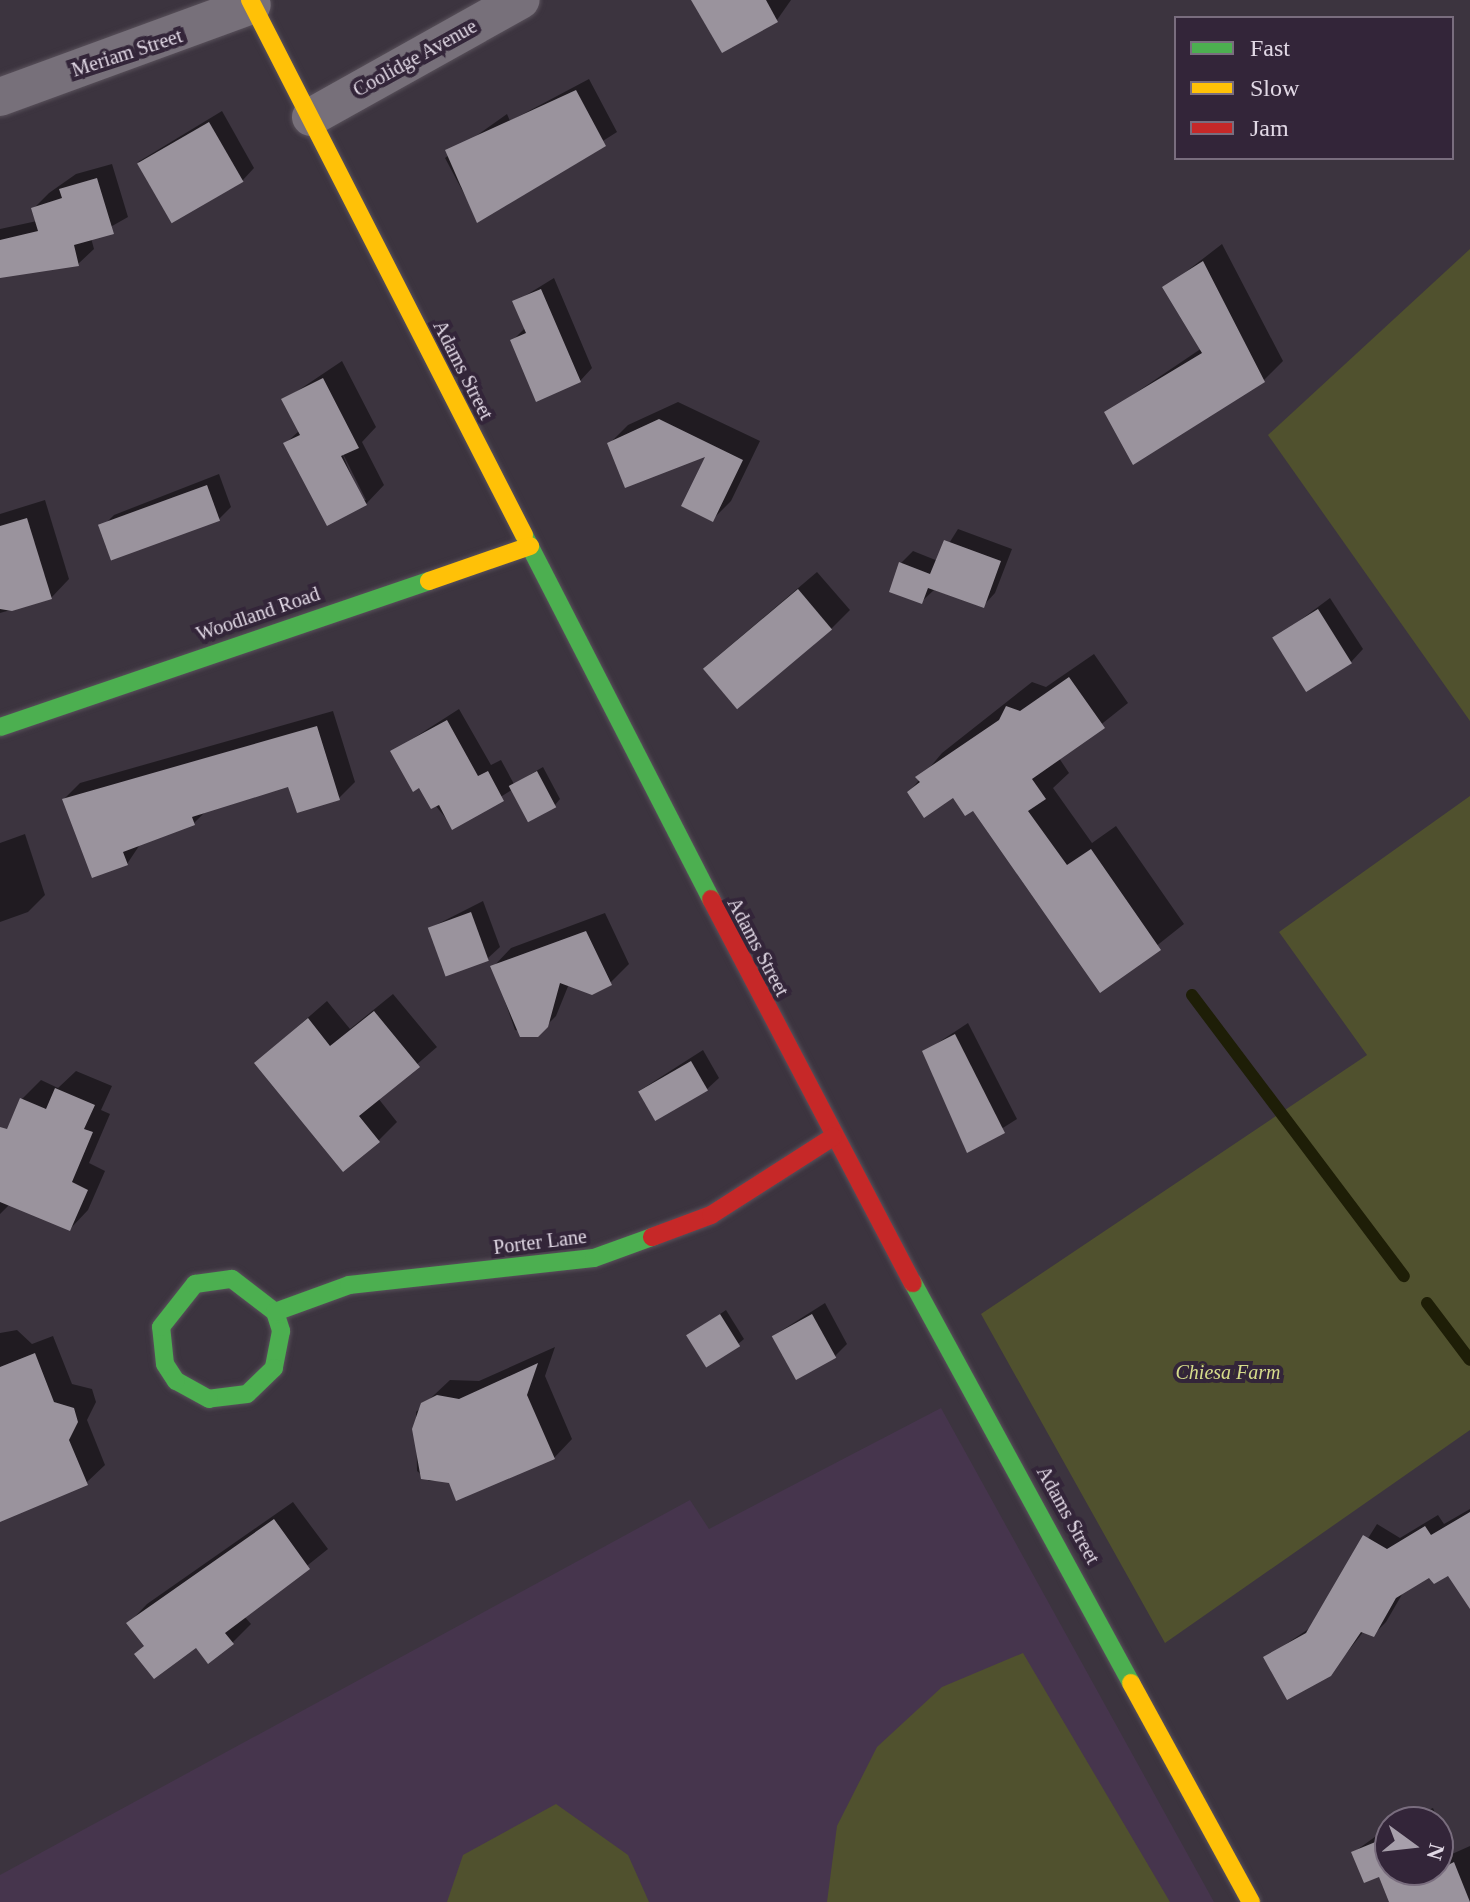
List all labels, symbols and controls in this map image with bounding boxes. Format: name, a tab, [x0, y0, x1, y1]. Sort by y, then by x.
street label: Coolidge Avenue	[348, 14, 482, 102]
legend	[1174, 16, 1454, 160]
street label: Meriam Street	[69, 24, 185, 82]
text: Fast	[1250, 35, 1290, 61]
text: Slow	[1250, 75, 1299, 101]
text: Jam	[1250, 115, 1289, 141]
street label: Adams Street	[428, 316, 498, 424]
street label: Woodland Road	[193, 582, 323, 646]
street label: Adams Street	[722, 894, 794, 1000]
street label: Porter Lane	[492, 1224, 588, 1260]
park label: Chiesa Farm	[1176, 1360, 1280, 1384]
street label: Adams Street	[1031, 1462, 1105, 1568]
north arrow	[1374, 1806, 1454, 1886]
text: N	[1422, 1841, 1450, 1863]

